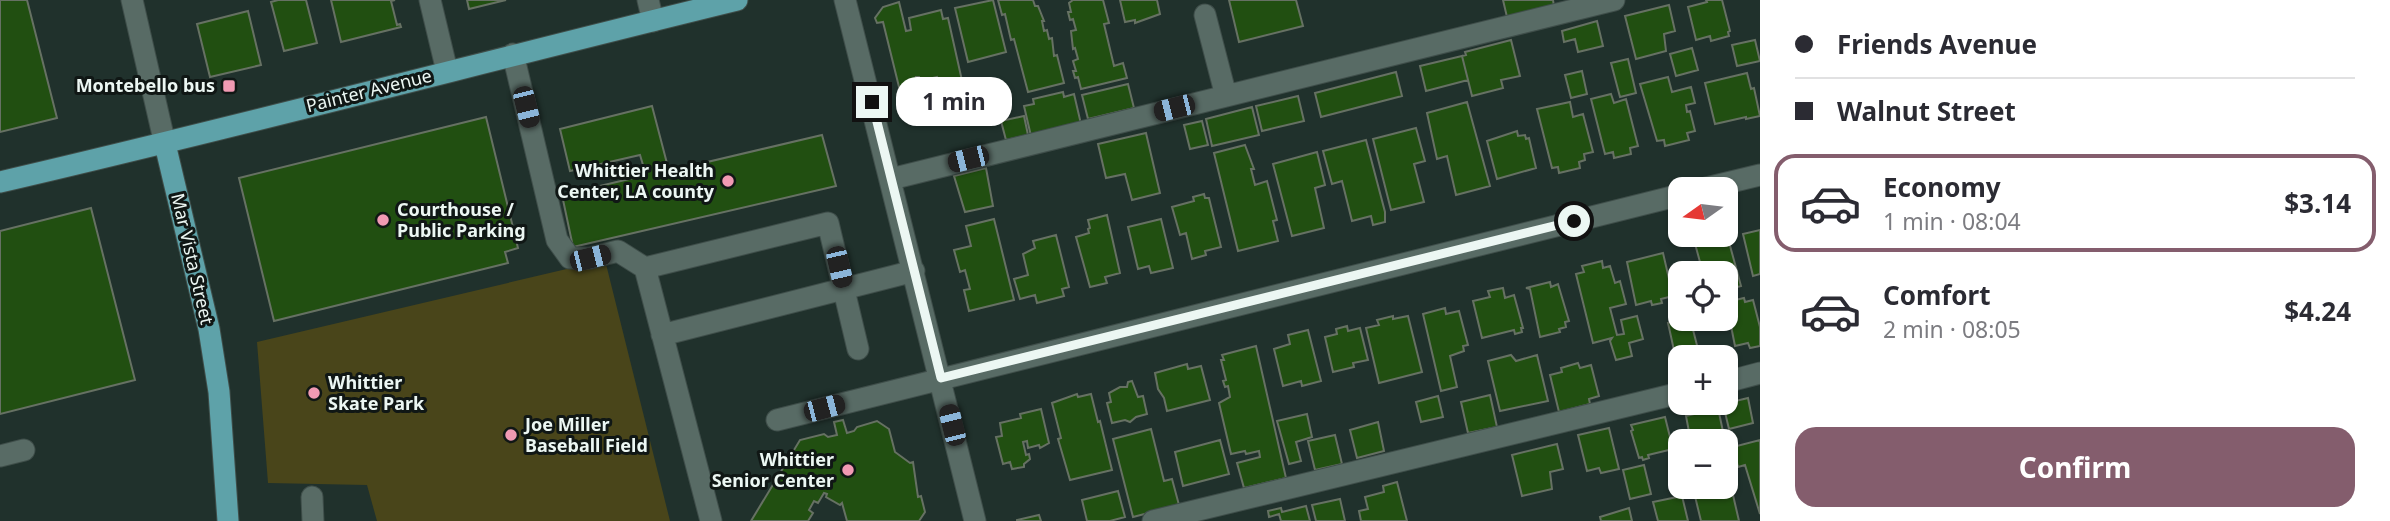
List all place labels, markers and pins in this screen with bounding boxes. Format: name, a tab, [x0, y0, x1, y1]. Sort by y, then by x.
place label: Montebello bus	[76, 73, 215, 97]
marker: Montebello bus	[221, 78, 237, 94]
place label: Whittier Health Center, LA county	[557, 158, 715, 203]
marker: Whittier Health Center, LA county	[720, 173, 736, 189]
place label: Courthouse / Public Parking	[397, 197, 526, 242]
marker: Courthouse / Public Parking	[375, 212, 391, 228]
place label: Whittier Skate Park	[328, 370, 425, 415]
marker: Whittier Skate Park	[306, 385, 322, 401]
place label: Joe Miller Baseball Field	[523, 412, 648, 457]
marker: Joe Miller Baseball Field	[503, 427, 519, 443]
place label: Whittier Senior Center	[712, 447, 834, 492]
marker: Whittier Senior Center	[840, 462, 856, 478]

